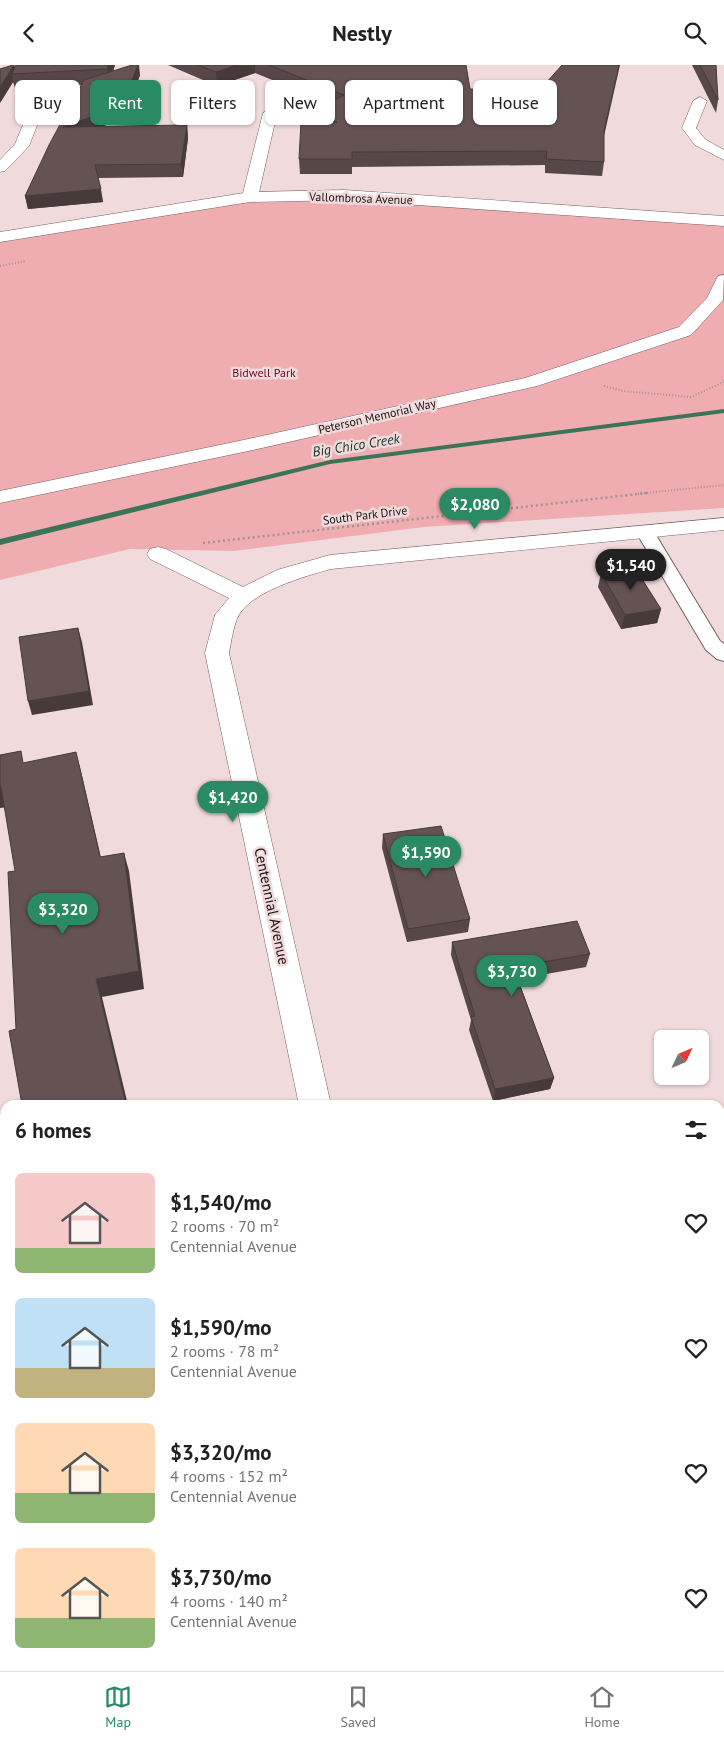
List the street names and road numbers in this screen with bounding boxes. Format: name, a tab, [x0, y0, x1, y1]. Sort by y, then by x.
street label: Vallombrosa Avenue	[308, 189, 413, 207]
street label: Peterson Memorial Way	[317, 395, 438, 437]
street label: South Park Drive	[322, 502, 408, 528]
street label: Centennial Avenue	[250, 846, 294, 966]

